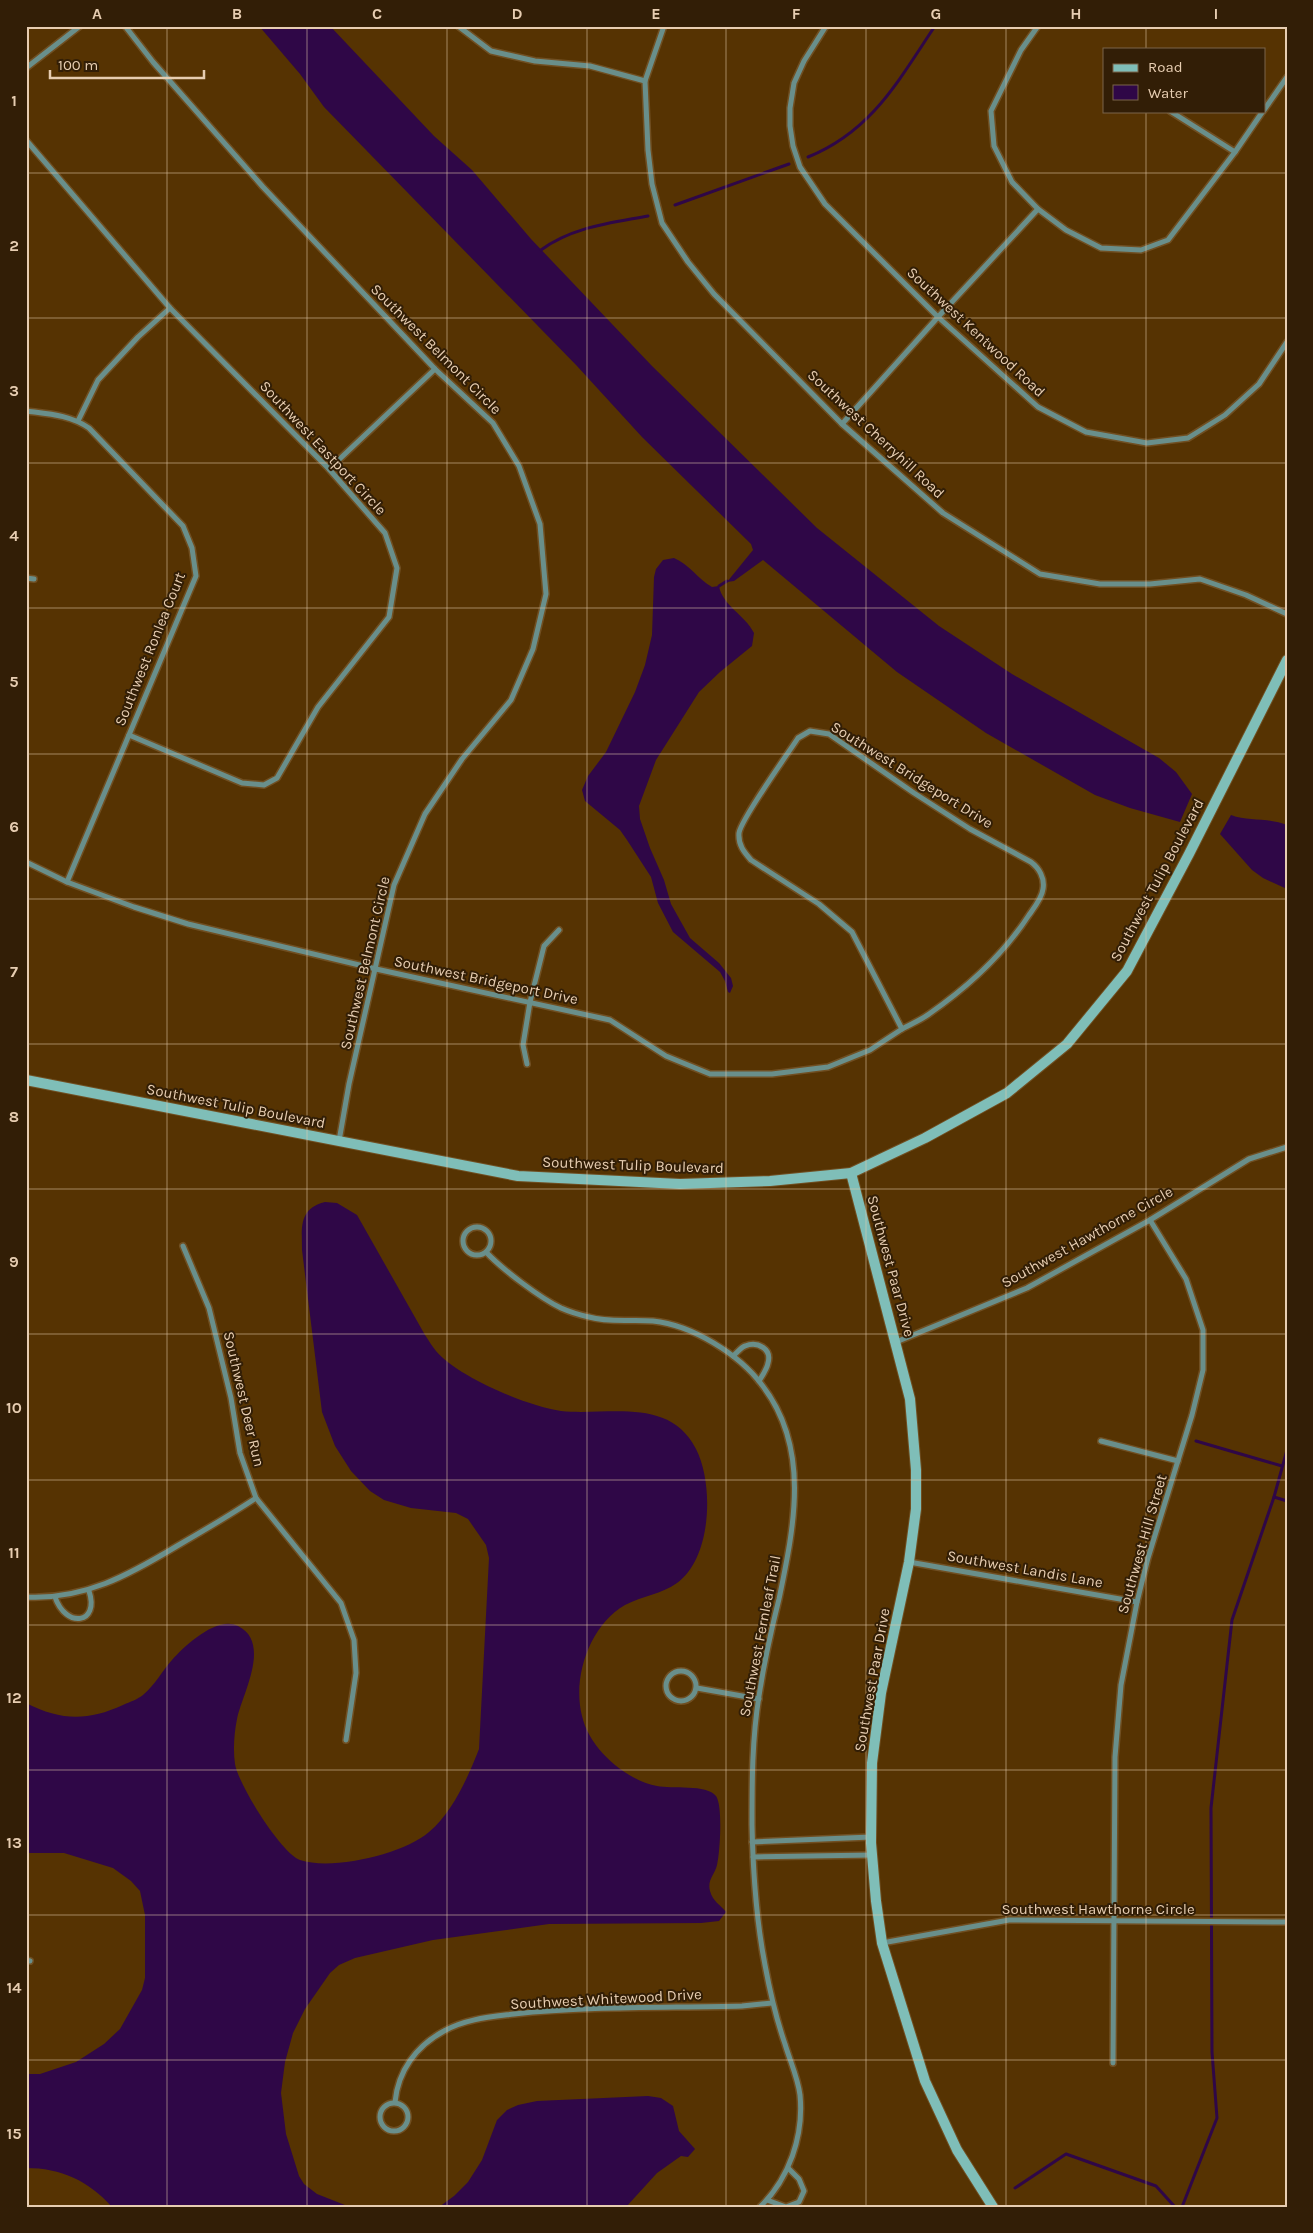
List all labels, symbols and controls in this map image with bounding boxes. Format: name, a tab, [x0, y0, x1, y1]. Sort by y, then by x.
text: A	[92, 4, 102, 23]
text: B	[232, 4, 242, 23]
text: C	[372, 4, 382, 23]
text: D	[512, 4, 523, 23]
text: E	[651, 4, 661, 23]
text: F	[792, 4, 801, 23]
text: G	[931, 4, 941, 23]
text: H	[1070, 4, 1082, 23]
text: I	[1214, 4, 1218, 23]
scale bar	[50, 48, 204, 80]
legend	[1103, 48, 1266, 112]
text: 100 m	[58, 56, 98, 74]
text: Road	[1148, 58, 1183, 76]
text: Water	[1148, 84, 1189, 102]
text: 1	[11, 91, 17, 110]
text: 2	[9, 236, 19, 255]
street label: Southwest Kentwood Road	[903, 263, 1049, 401]
street label: Southwest Belmont Circle	[367, 280, 505, 418]
street label: Southwest Cherryhill Road	[804, 366, 948, 502]
street label: Southwest Eastport Circle	[256, 377, 390, 519]
text: 3	[9, 381, 19, 400]
text: 4	[9, 526, 19, 545]
street label: Southwest Ronlea Court	[111, 569, 189, 729]
text: 5	[9, 672, 19, 691]
street label: Southwest Bridgeport Drive	[828, 718, 996, 832]
street label: Southwest Tulip Boulevard	[1106, 795, 1208, 965]
text: 6	[9, 817, 19, 836]
street label: Southwest Belmont Circle	[336, 875, 394, 1051]
street label: Southwest Bridgeport Drive	[392, 952, 580, 1008]
text: 7	[10, 962, 18, 981]
street label: Southwest Tulip Boulevard	[145, 1080, 327, 1132]
text: 8	[9, 1107, 19, 1126]
street label: Southwest Tulip Boulevard	[542, 1153, 724, 1177]
street label: Southwest Hawthorne Circle	[998, 1182, 1176, 1292]
street label: Southwest Paar Drive	[863, 1193, 919, 1339]
text: 9	[9, 1252, 19, 1271]
street label: Southwest Deer Run	[220, 1330, 268, 1468]
text: 10	[6, 1398, 22, 1417]
street label: Southwest Hill Street	[1113, 1472, 1171, 1616]
text: 11	[8, 1543, 20, 1562]
street label: Southwest Landis Lane	[946, 1546, 1104, 1592]
street label: Southwest Fernleaf Trail	[736, 1554, 784, 1718]
street label: Southwest Paar Drive	[851, 1607, 893, 1753]
text: 12	[6, 1688, 22, 1707]
text: 13	[6, 1833, 22, 1852]
street label: Southwest Hawthorne Circle	[1001, 1900, 1195, 1918]
text: 14	[6, 1978, 22, 1997]
street label: Southwest Whitewood Drive	[510, 1985, 702, 2013]
text: 15	[6, 2124, 22, 2143]

